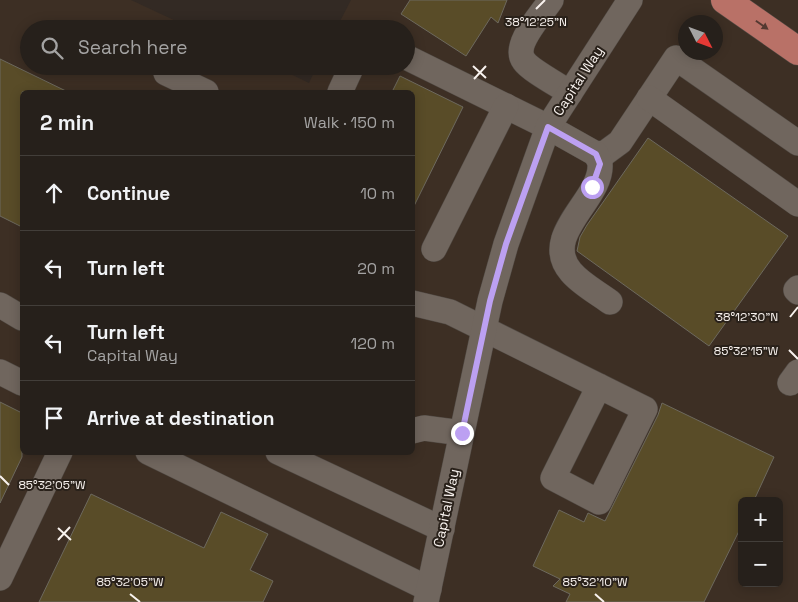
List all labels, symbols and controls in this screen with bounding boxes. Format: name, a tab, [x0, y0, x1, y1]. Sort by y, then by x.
text: 38°12'25"N	[505, 14, 567, 30]
north arrow	[678, 15, 723, 60]
search box	[20, 20, 415, 75]
one-way arrow	[755, 20, 769, 30]
icon: search	[38, 34, 66, 62]
text: Search here	[78, 35, 188, 60]
street label: Capital Way	[549, 43, 607, 119]
text: 2 min	[40, 109, 94, 136]
text: Walk · 150 m	[304, 112, 395, 133]
route start	[581, 176, 604, 199]
icon: ahead	[40, 179, 68, 207]
text: Continue	[87, 181, 170, 206]
text: 10 m	[360, 183, 395, 204]
icon: left	[40, 254, 68, 282]
text: Turn left	[87, 256, 165, 281]
text: 20 m	[357, 258, 395, 279]
text: 38°12'30"N	[716, 309, 778, 325]
text: Turn left	[87, 320, 165, 345]
icon: left	[40, 329, 68, 357]
text: 120 m	[351, 333, 395, 354]
text: 85°32'15"W	[714, 343, 779, 359]
text: Capital Way	[87, 345, 178, 366]
icon: arrive	[40, 404, 68, 432]
text: Arrive at destination	[87, 406, 275, 431]
route end	[451, 422, 474, 445]
street label: Capital Way	[429, 467, 463, 549]
text: 85°32'05"W	[18, 477, 86, 493]
map controls	[738, 497, 783, 587]
button: +	[738, 497, 783, 542]
button: −	[738, 542, 783, 587]
text: 85°32'05"W	[96, 574, 164, 590]
text: 85°32'10"W	[562, 574, 628, 590]

